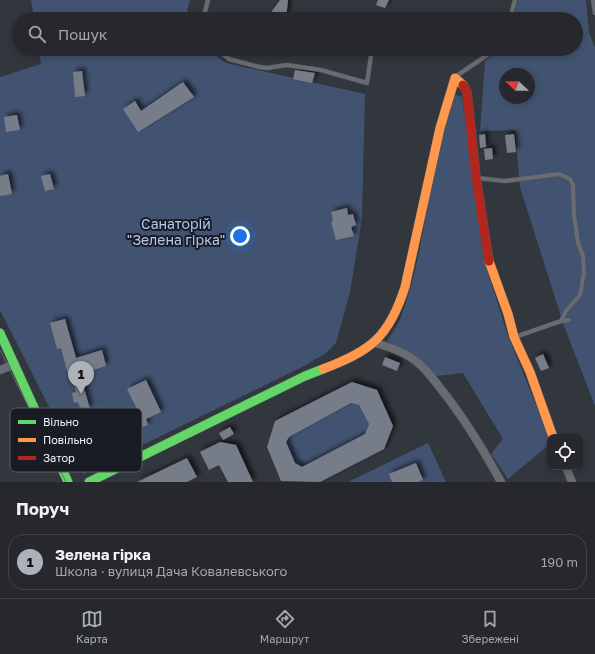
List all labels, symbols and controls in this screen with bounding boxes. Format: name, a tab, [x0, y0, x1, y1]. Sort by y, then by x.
search box	[12, 12, 583, 56]
icon: search	[26, 23, 48, 45]
text: Пошук	[58, 25, 107, 43]
north arrow	[499, 68, 535, 104]
park label: Санаторій "Зелена гірка"	[127, 215, 225, 248]
your location	[230, 226, 250, 246]
pin: 1	[68, 361, 94, 394]
legend	[10, 408, 142, 472]
text: Вільно	[43, 415, 79, 428]
text: Повільно	[43, 433, 93, 446]
map controls	[547, 434, 583, 470]
button: locate	[547, 434, 583, 470]
text: Затор	[43, 451, 75, 464]
text: Поруч	[16, 498, 69, 519]
text: Зелена гірка	[55, 545, 151, 563]
text: 1	[27, 554, 33, 570]
text: 190 m	[541, 554, 578, 570]
text: Школа · вулиця Дача Ковалевського	[55, 563, 287, 579]
tab: Карта	[76, 608, 108, 645]
tab: Маршрут	[260, 608, 310, 645]
tab: Збережені	[461, 608, 519, 645]

